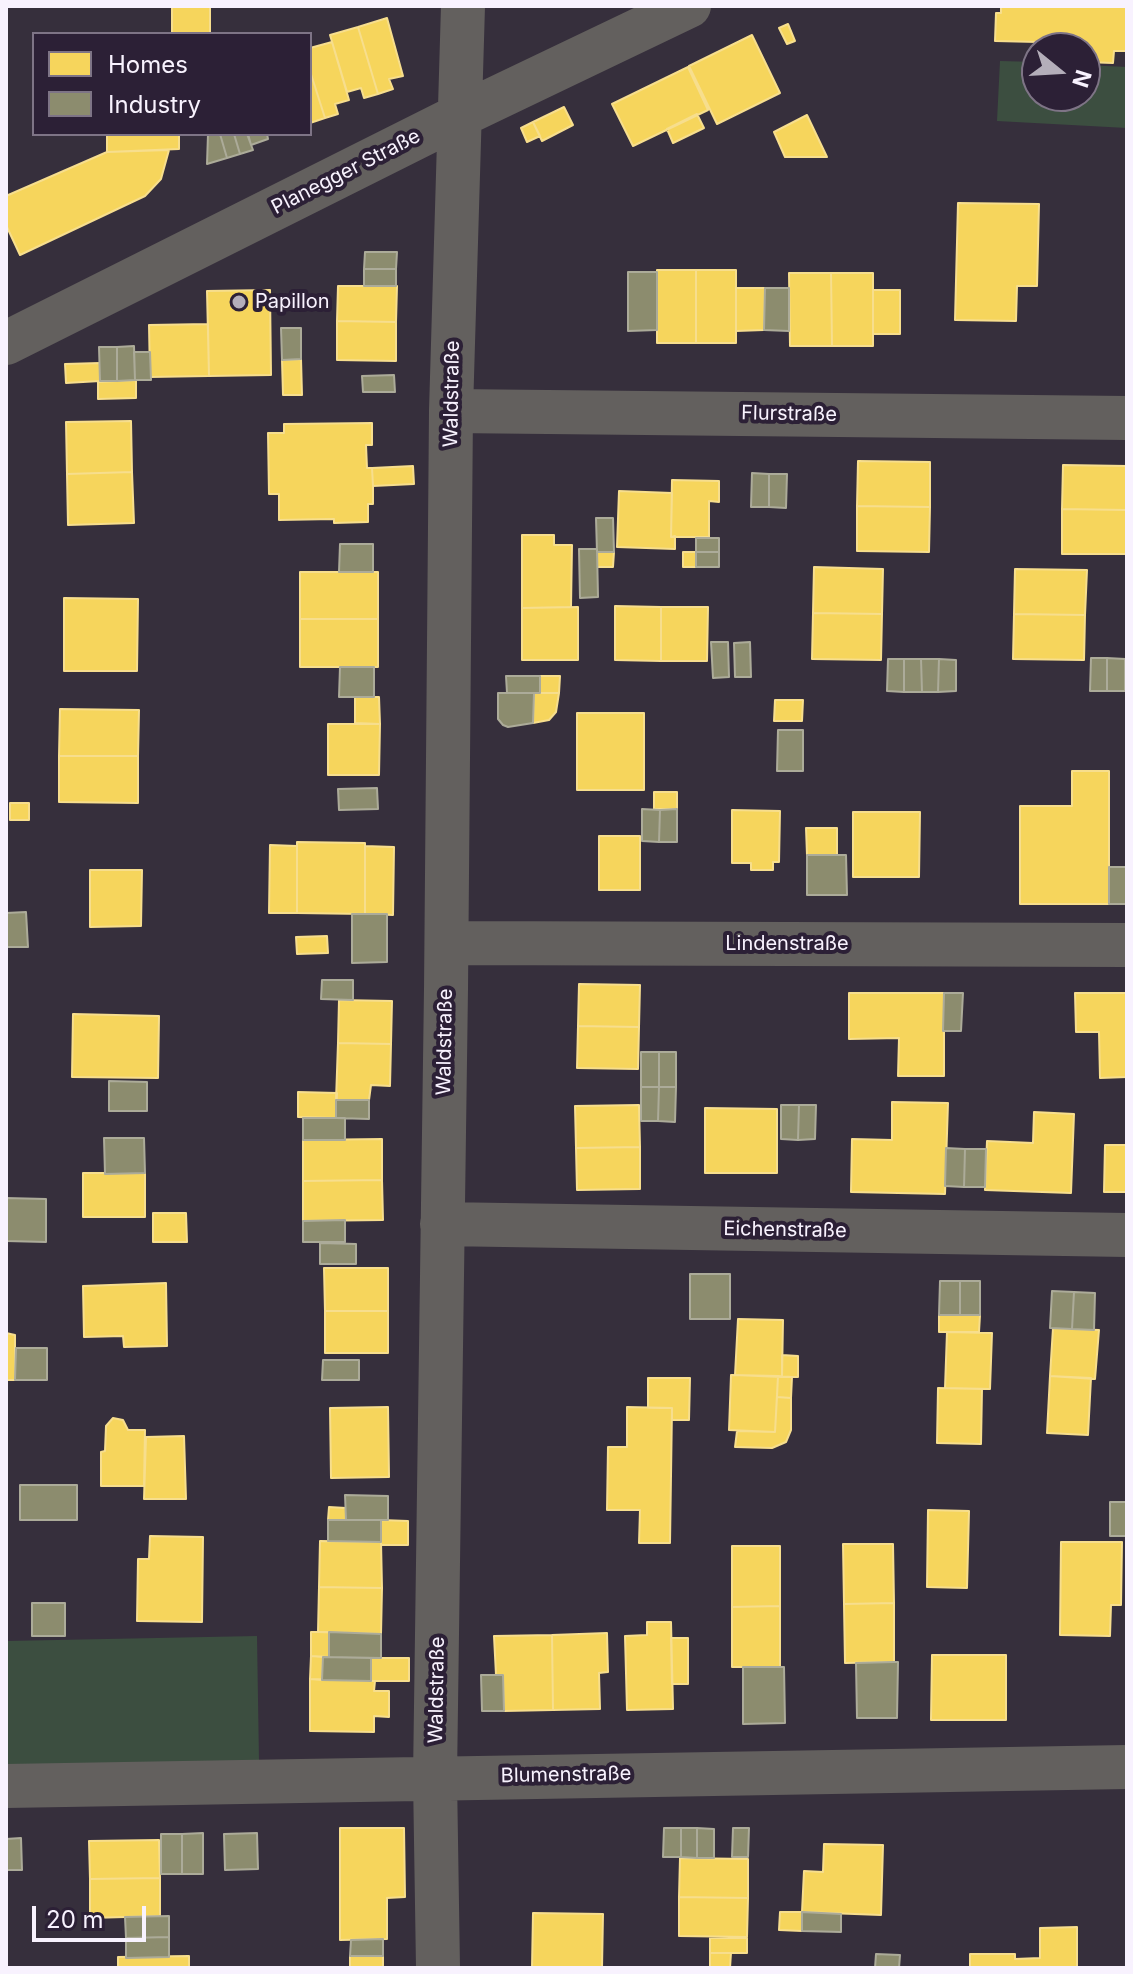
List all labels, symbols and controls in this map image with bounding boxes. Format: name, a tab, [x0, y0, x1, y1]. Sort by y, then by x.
legend	[32, 32, 312, 136]
north arrow	[1021, 32, 1101, 112]
text: Homes	[108, 50, 188, 79]
text: N	[1067, 67, 1097, 91]
text: Industry	[108, 90, 201, 119]
street label: Planegger Straße	[268, 124, 424, 220]
place label: Papillon	[255, 290, 330, 314]
marker: Papillon	[230, 293, 248, 311]
street label: Waldstraße	[439, 340, 465, 448]
street label: Flurstraße	[741, 401, 837, 427]
street label: Lindenstraße	[725, 932, 849, 956]
street label: Waldstraße	[432, 988, 458, 1096]
street label: Eichenstraße	[723, 1217, 847, 1243]
street label: Waldstraße	[424, 1636, 450, 1744]
street label: Blumenstraße	[501, 1762, 631, 1788]
scale bar	[36, 1890, 150, 1940]
text: 20 m	[46, 1905, 104, 1934]

